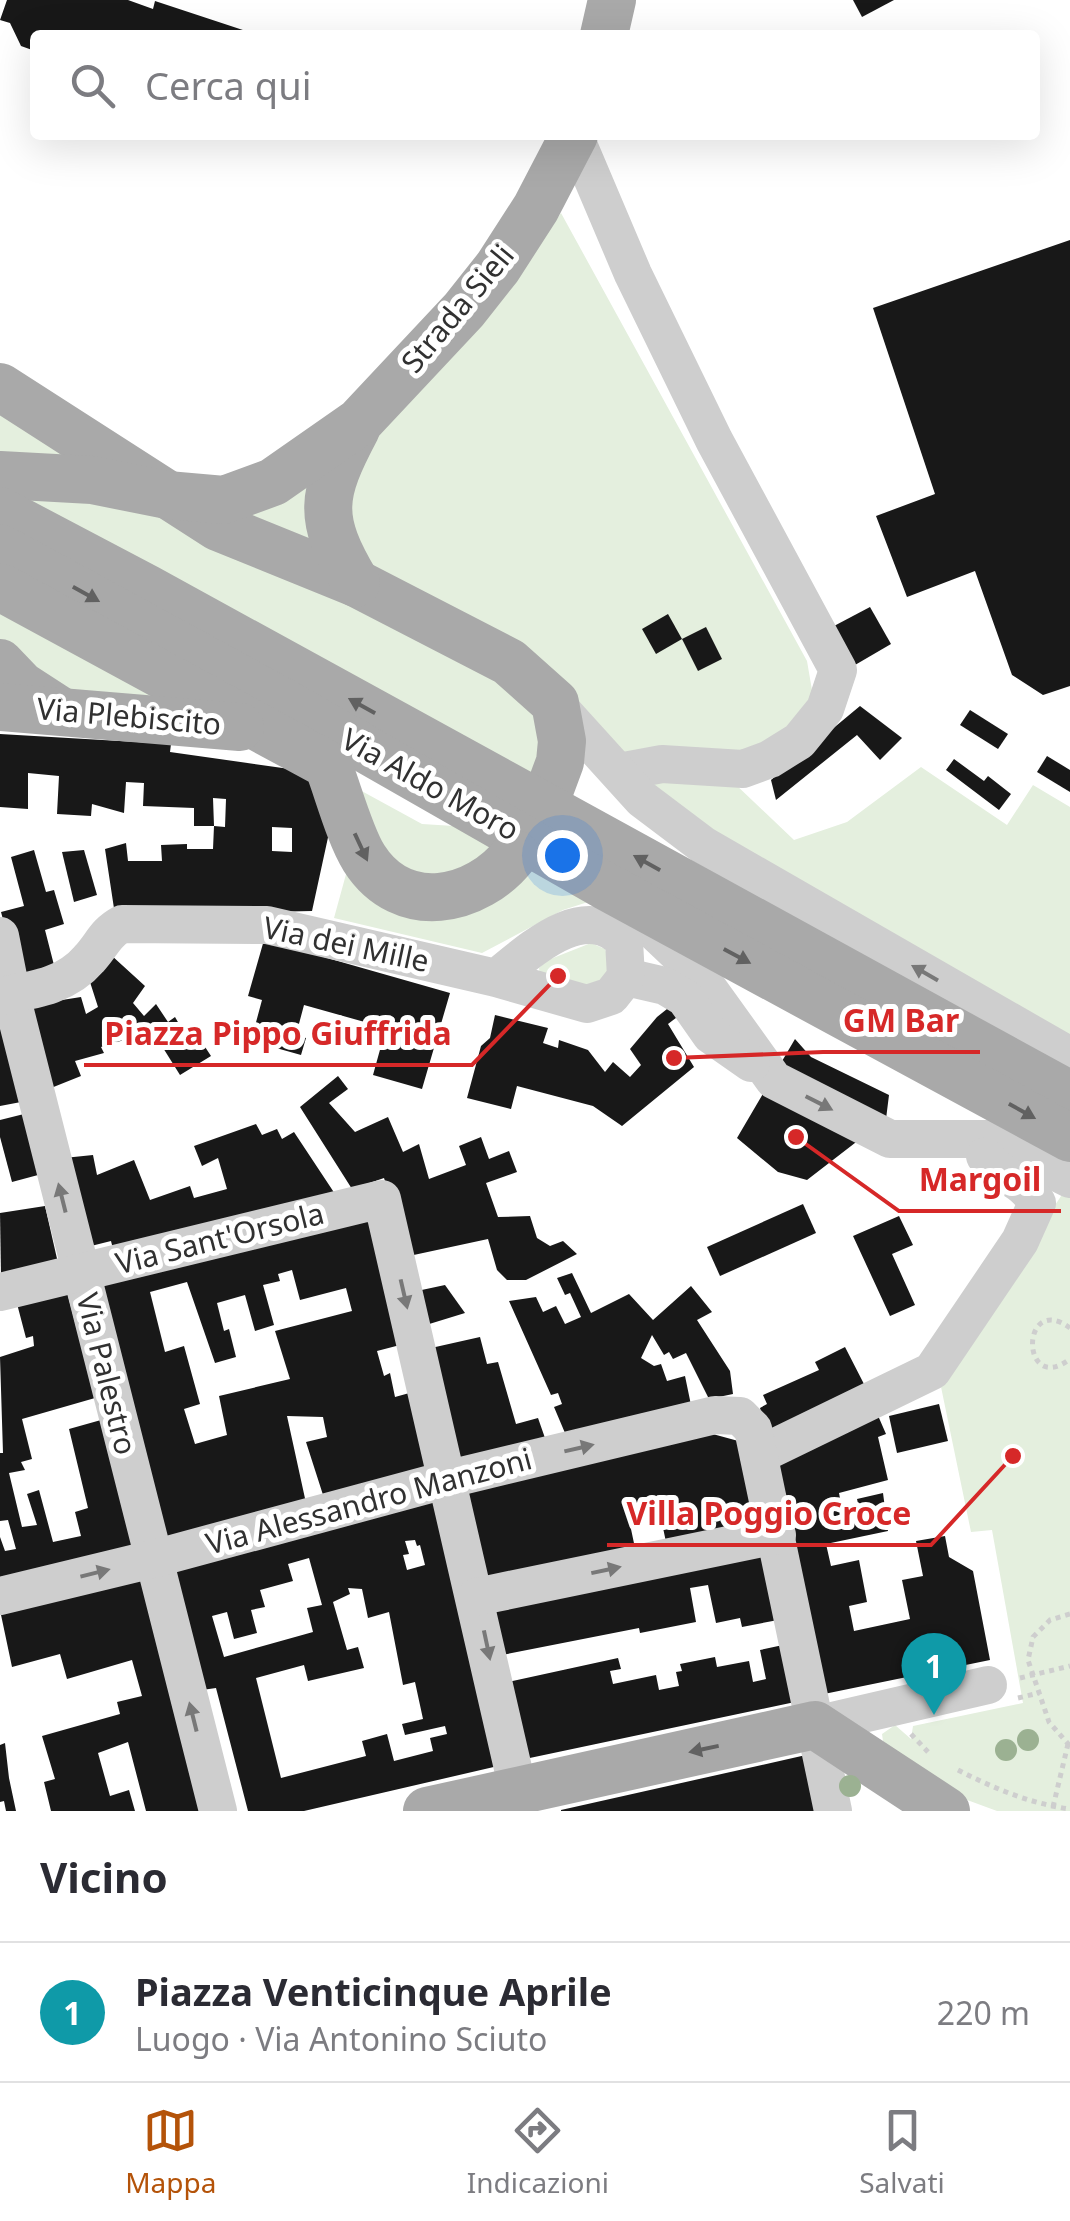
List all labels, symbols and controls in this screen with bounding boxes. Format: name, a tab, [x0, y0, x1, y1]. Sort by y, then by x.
search box	[30, 30, 1040, 140]
icon: search	[65, 58, 120, 113]
text: Cerca qui	[145, 59, 311, 111]
street label: Strada Sieli	[391, 235, 523, 381]
one-way arrow	[71, 586, 100, 603]
street label: Via Plebiscito	[35, 687, 223, 744]
one-way arrow	[348, 698, 376, 716]
street label: Via Aldo Moro	[335, 718, 527, 849]
your location	[537, 830, 588, 881]
one-way arrow	[353, 832, 369, 862]
one-way arrow	[633, 854, 661, 872]
street label: Via dei Mille	[260, 906, 433, 981]
one-way arrow	[722, 948, 751, 965]
one-way arrow	[911, 964, 939, 982]
callout: GM Bar	[823, 990, 980, 1052]
text: GM Bar	[843, 998, 959, 1041]
callout: Piazza Pippo Giuffrida	[84, 1003, 472, 1065]
text: Piazza Pippo Giuffrida	[104, 1011, 452, 1054]
one-way arrow	[805, 1094, 834, 1111]
one-way arrow	[1008, 1103, 1037, 1120]
callout: Margoil	[899, 1149, 1061, 1211]
text: Margoil	[919, 1157, 1041, 1200]
one-way arrow	[54, 1182, 70, 1213]
street label: Via Sant'Orsola	[111, 1192, 328, 1283]
one-way arrow	[397, 1279, 412, 1310]
street label: Via Palestro	[68, 1289, 147, 1459]
street label: Via Alessandro Manzoni	[201, 1437, 536, 1564]
one-way arrow	[564, 1440, 595, 1455]
callout: Villa Poggio Croce	[607, 1483, 931, 1545]
text: Villa Poggio Croce	[627, 1491, 911, 1534]
one-way arrow	[591, 1562, 622, 1578]
one-way arrow	[80, 1565, 111, 1580]
one-way arrow	[479, 1630, 495, 1661]
pin: 1	[902, 1632, 966, 1715]
one-way arrow	[185, 1701, 201, 1732]
one-way arrow	[689, 1742, 720, 1757]
text: Vicino	[40, 1848, 168, 1905]
text: Piazza Venticinque Aprile	[135, 1965, 612, 2017]
text: 1	[63, 1991, 82, 2034]
text: 220 m	[937, 1991, 1030, 2034]
text: Luogo · Via Antonino Sciuto	[135, 2017, 547, 2060]
tab: Mappa	[125, 2103, 216, 2201]
tab: Indicazioni	[467, 2103, 609, 2201]
tab: Salvati	[859, 2103, 945, 2201]

